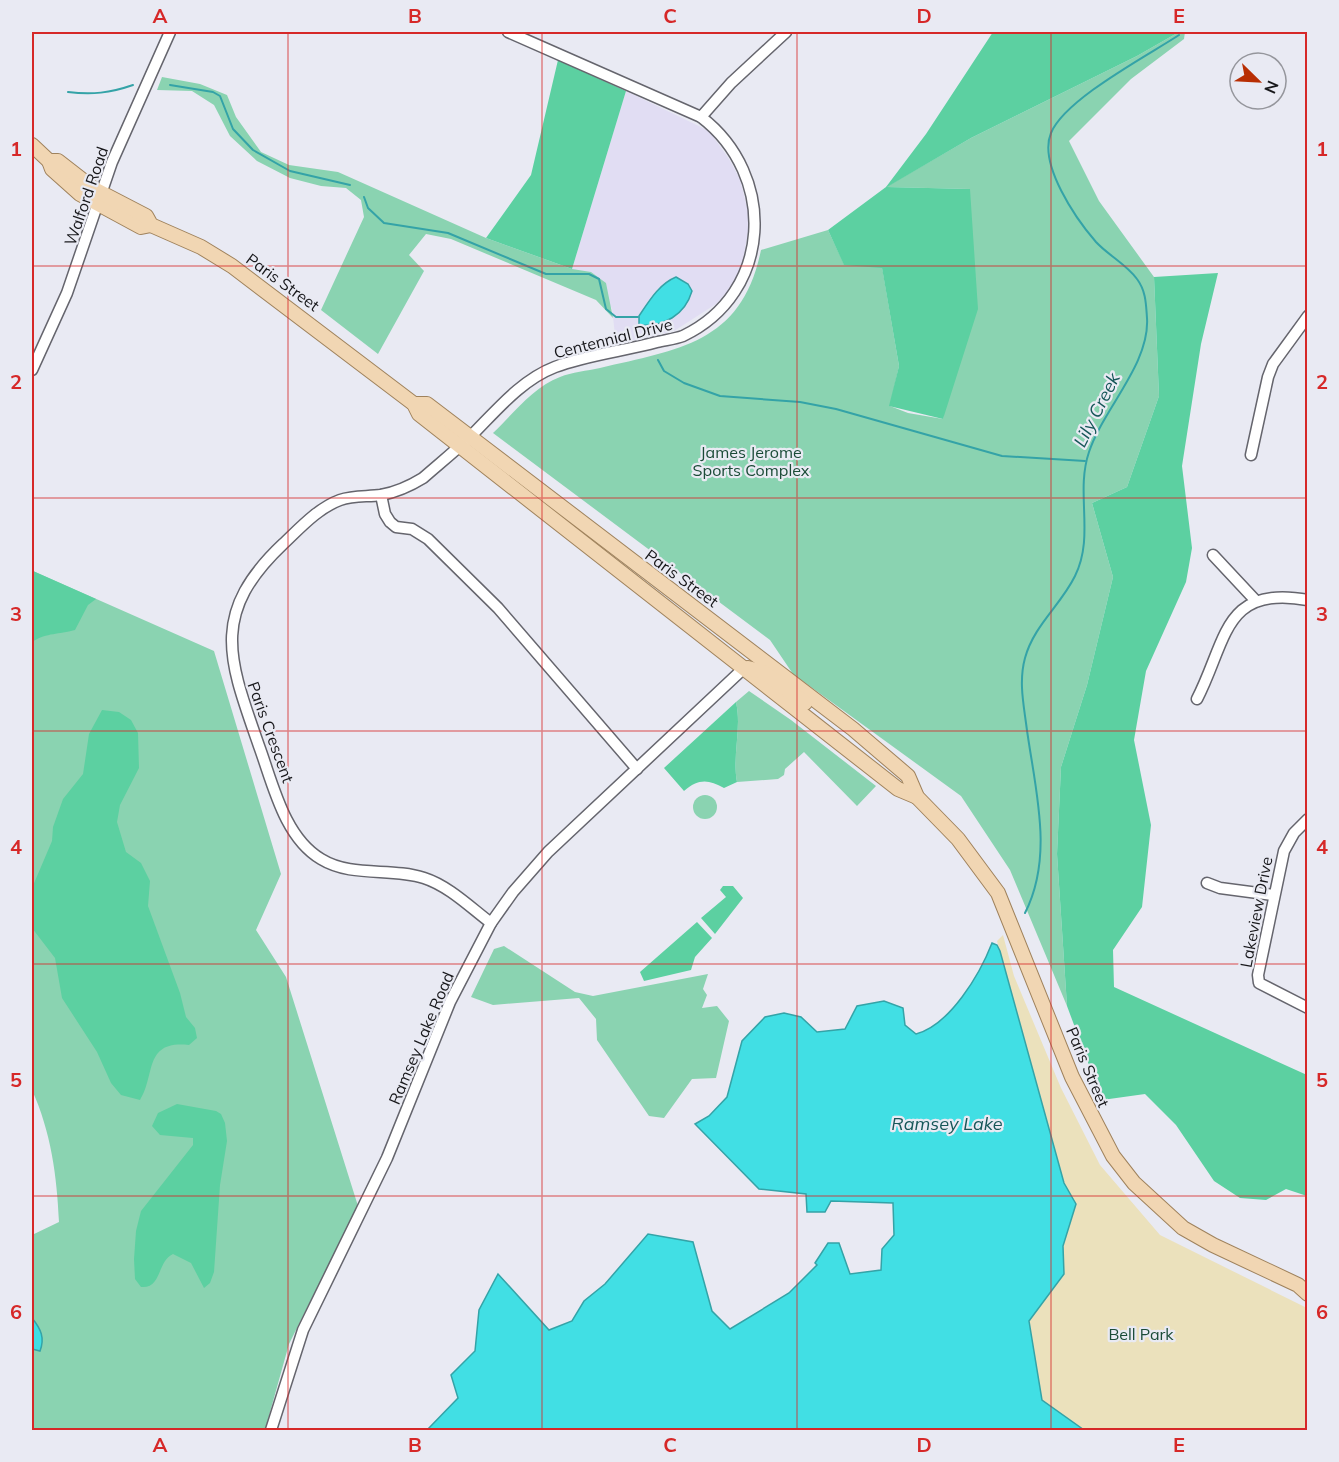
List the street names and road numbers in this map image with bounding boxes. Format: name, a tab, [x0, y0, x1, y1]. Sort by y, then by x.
street label: Walford Road	[60, 144, 112, 248]
street label: Paris Street	[242, 249, 324, 315]
street label: Centennial Drive	[552, 314, 674, 362]
street label: Paris Street	[641, 545, 723, 611]
street label: Paris Crescent	[243, 679, 299, 786]
street label: Lakeview Drive	[1235, 855, 1277, 969]
street label: Ramsey Lake Road	[384, 969, 458, 1107]
street label: Paris Street	[1062, 1024, 1114, 1111]

